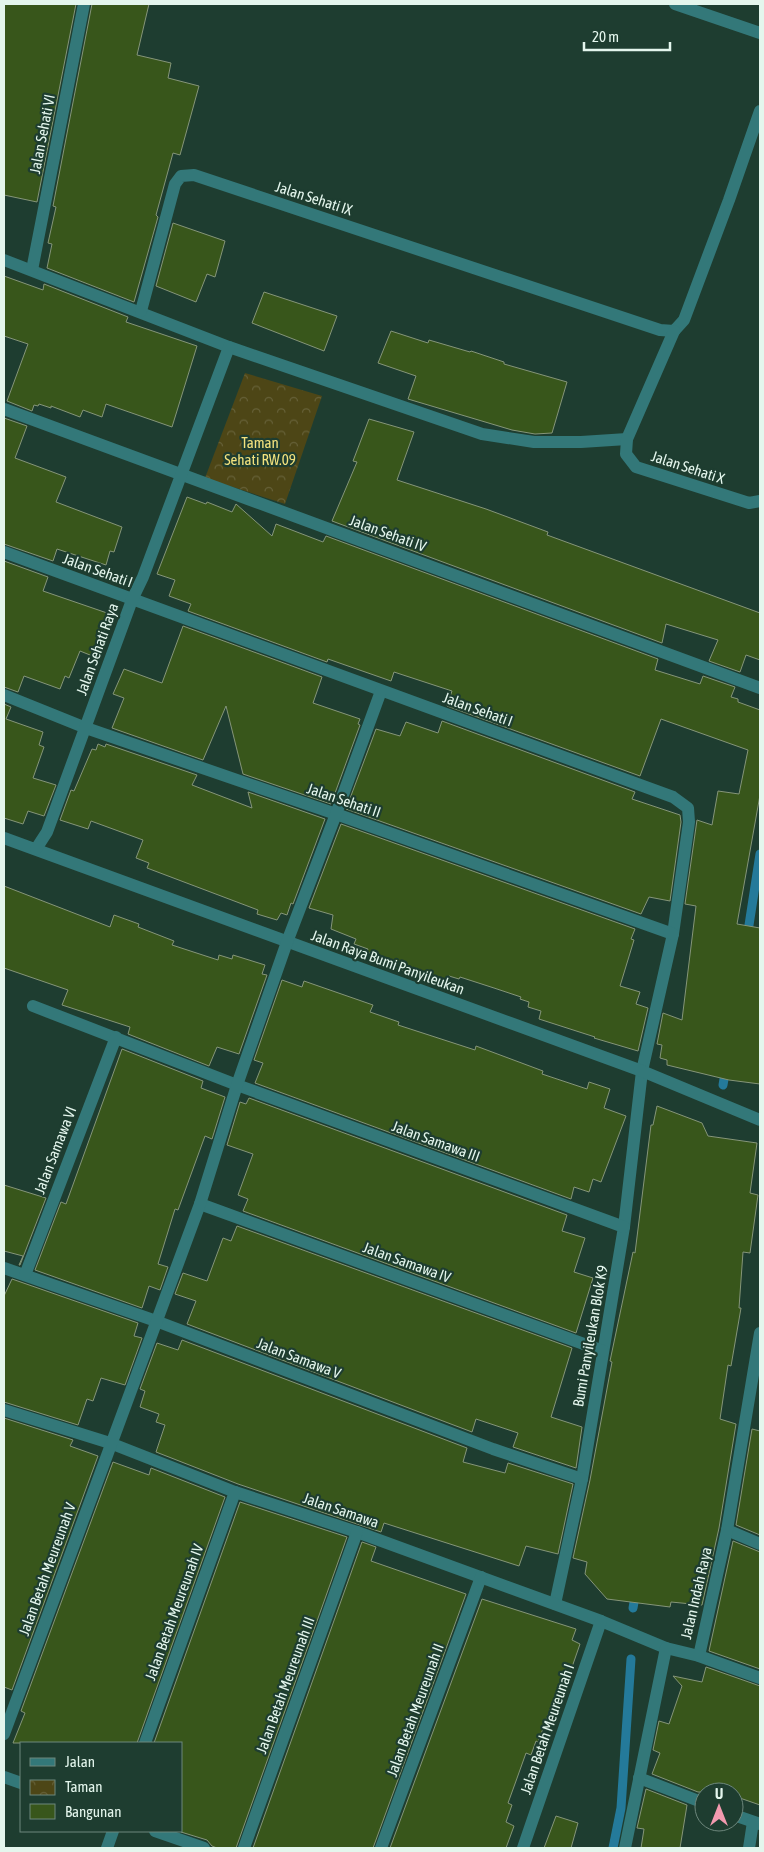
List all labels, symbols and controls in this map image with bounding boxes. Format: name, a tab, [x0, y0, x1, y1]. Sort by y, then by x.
scale bar	[584, 20, 670, 52]
text: 20 m	[592, 28, 619, 45]
street label: Jalan Sehati VI	[26, 93, 58, 175]
street label: Jalan Sehati IX	[273, 178, 355, 218]
park label: Taman Sehati RW.09	[224, 434, 296, 468]
street label: Jalan Sehati X	[649, 447, 727, 487]
street label: Jalan Sehati IV	[347, 511, 429, 555]
street label: Jalan Sehati I	[61, 550, 135, 590]
street label: Jalan Sehati Raya	[72, 601, 122, 697]
street label: Jalan Sehati I	[441, 689, 515, 729]
street label: Jalan Sehati II	[305, 779, 383, 821]
street label: Jalan Raya Bumi Panyileukan	[309, 926, 467, 998]
street label: Jalan Samawa VI	[31, 1104, 79, 1196]
street label: Jalan Samawa III	[390, 1117, 482, 1165]
street label: Jalan Samawa IV	[361, 1238, 454, 1286]
street label: Bumi Panyileukan Blok K9	[569, 1264, 611, 1408]
street label: Jalan Samawa V	[255, 1334, 344, 1382]
street label: Jalan Samawa	[301, 1489, 381, 1531]
street label: Jalan Betah Meureunah V	[15, 1500, 79, 1638]
street label: Jalan Betah Meureunah IV	[141, 1541, 207, 1683]
street label: Jalan Indah Raya	[677, 1545, 715, 1641]
street label: Jalan Betah Meureunah III	[252, 1614, 318, 1756]
street label: Jalan Betah Meureunah II	[383, 1641, 447, 1779]
street label: Jalan Betah Meureunah I	[517, 1662, 577, 1796]
legend	[20, 1742, 182, 1832]
text: Jalan	[65, 1753, 95, 1770]
text: Taman	[65, 1778, 103, 1795]
north arrow	[694, 1782, 744, 1832]
text: U	[715, 1786, 723, 1802]
text: Bangunan	[65, 1803, 122, 1820]

